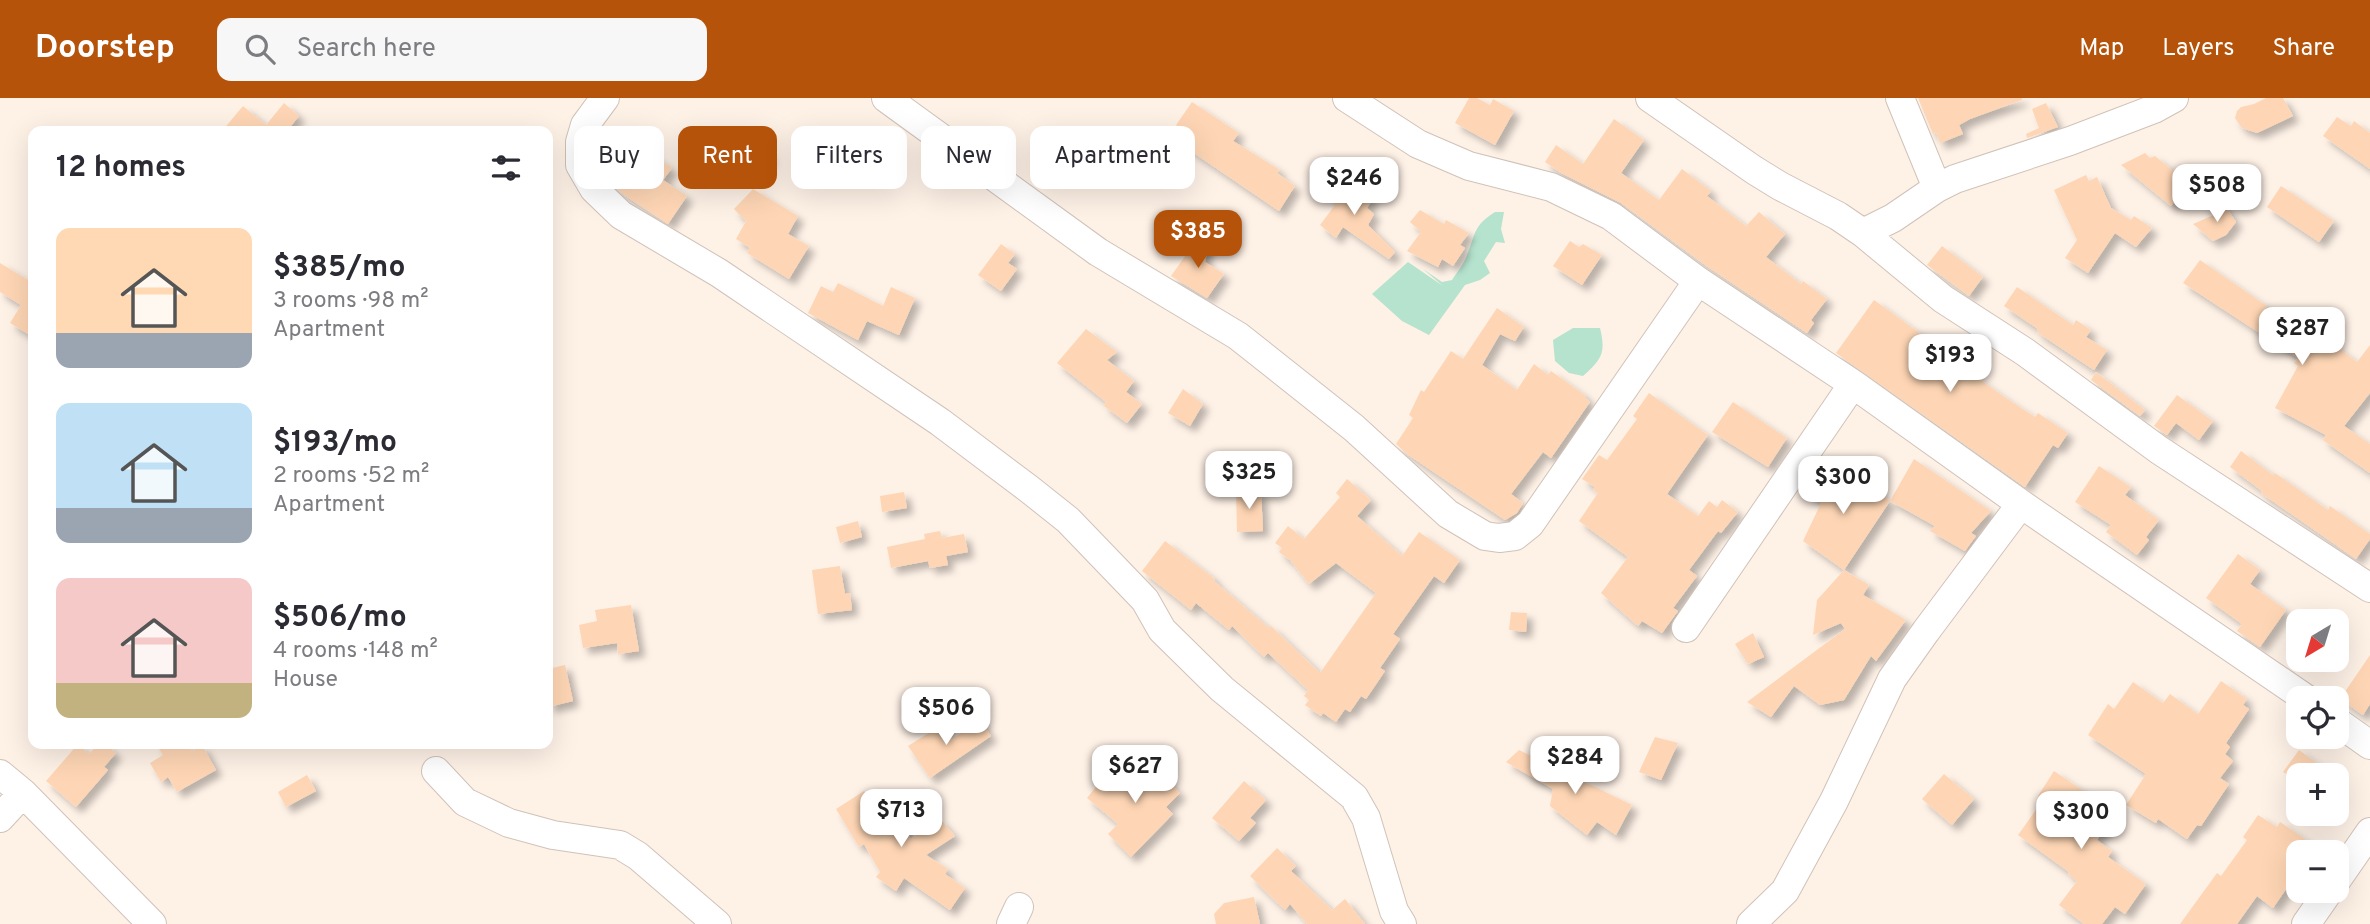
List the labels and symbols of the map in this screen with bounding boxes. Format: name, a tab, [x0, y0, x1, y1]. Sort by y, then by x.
pin: $246	[1313, 158, 1395, 217]
pin: $508	[2176, 164, 2258, 224]
pin: $385	[1157, 211, 1239, 270]
pin: $287	[2261, 308, 2343, 367]
pin: $193	[1909, 334, 1991, 394]
pin: $325	[1208, 452, 1290, 511]
pin: $300	[1802, 456, 1884, 516]
north arrow	[2286, 609, 2348, 672]
pin: $506	[905, 688, 987, 747]
pin: $284	[1534, 736, 1616, 796]
pin: $627	[1094, 746, 1176, 805]
pin: $713	[860, 790, 942, 849]
pin: $300	[2040, 792, 2122, 851]

